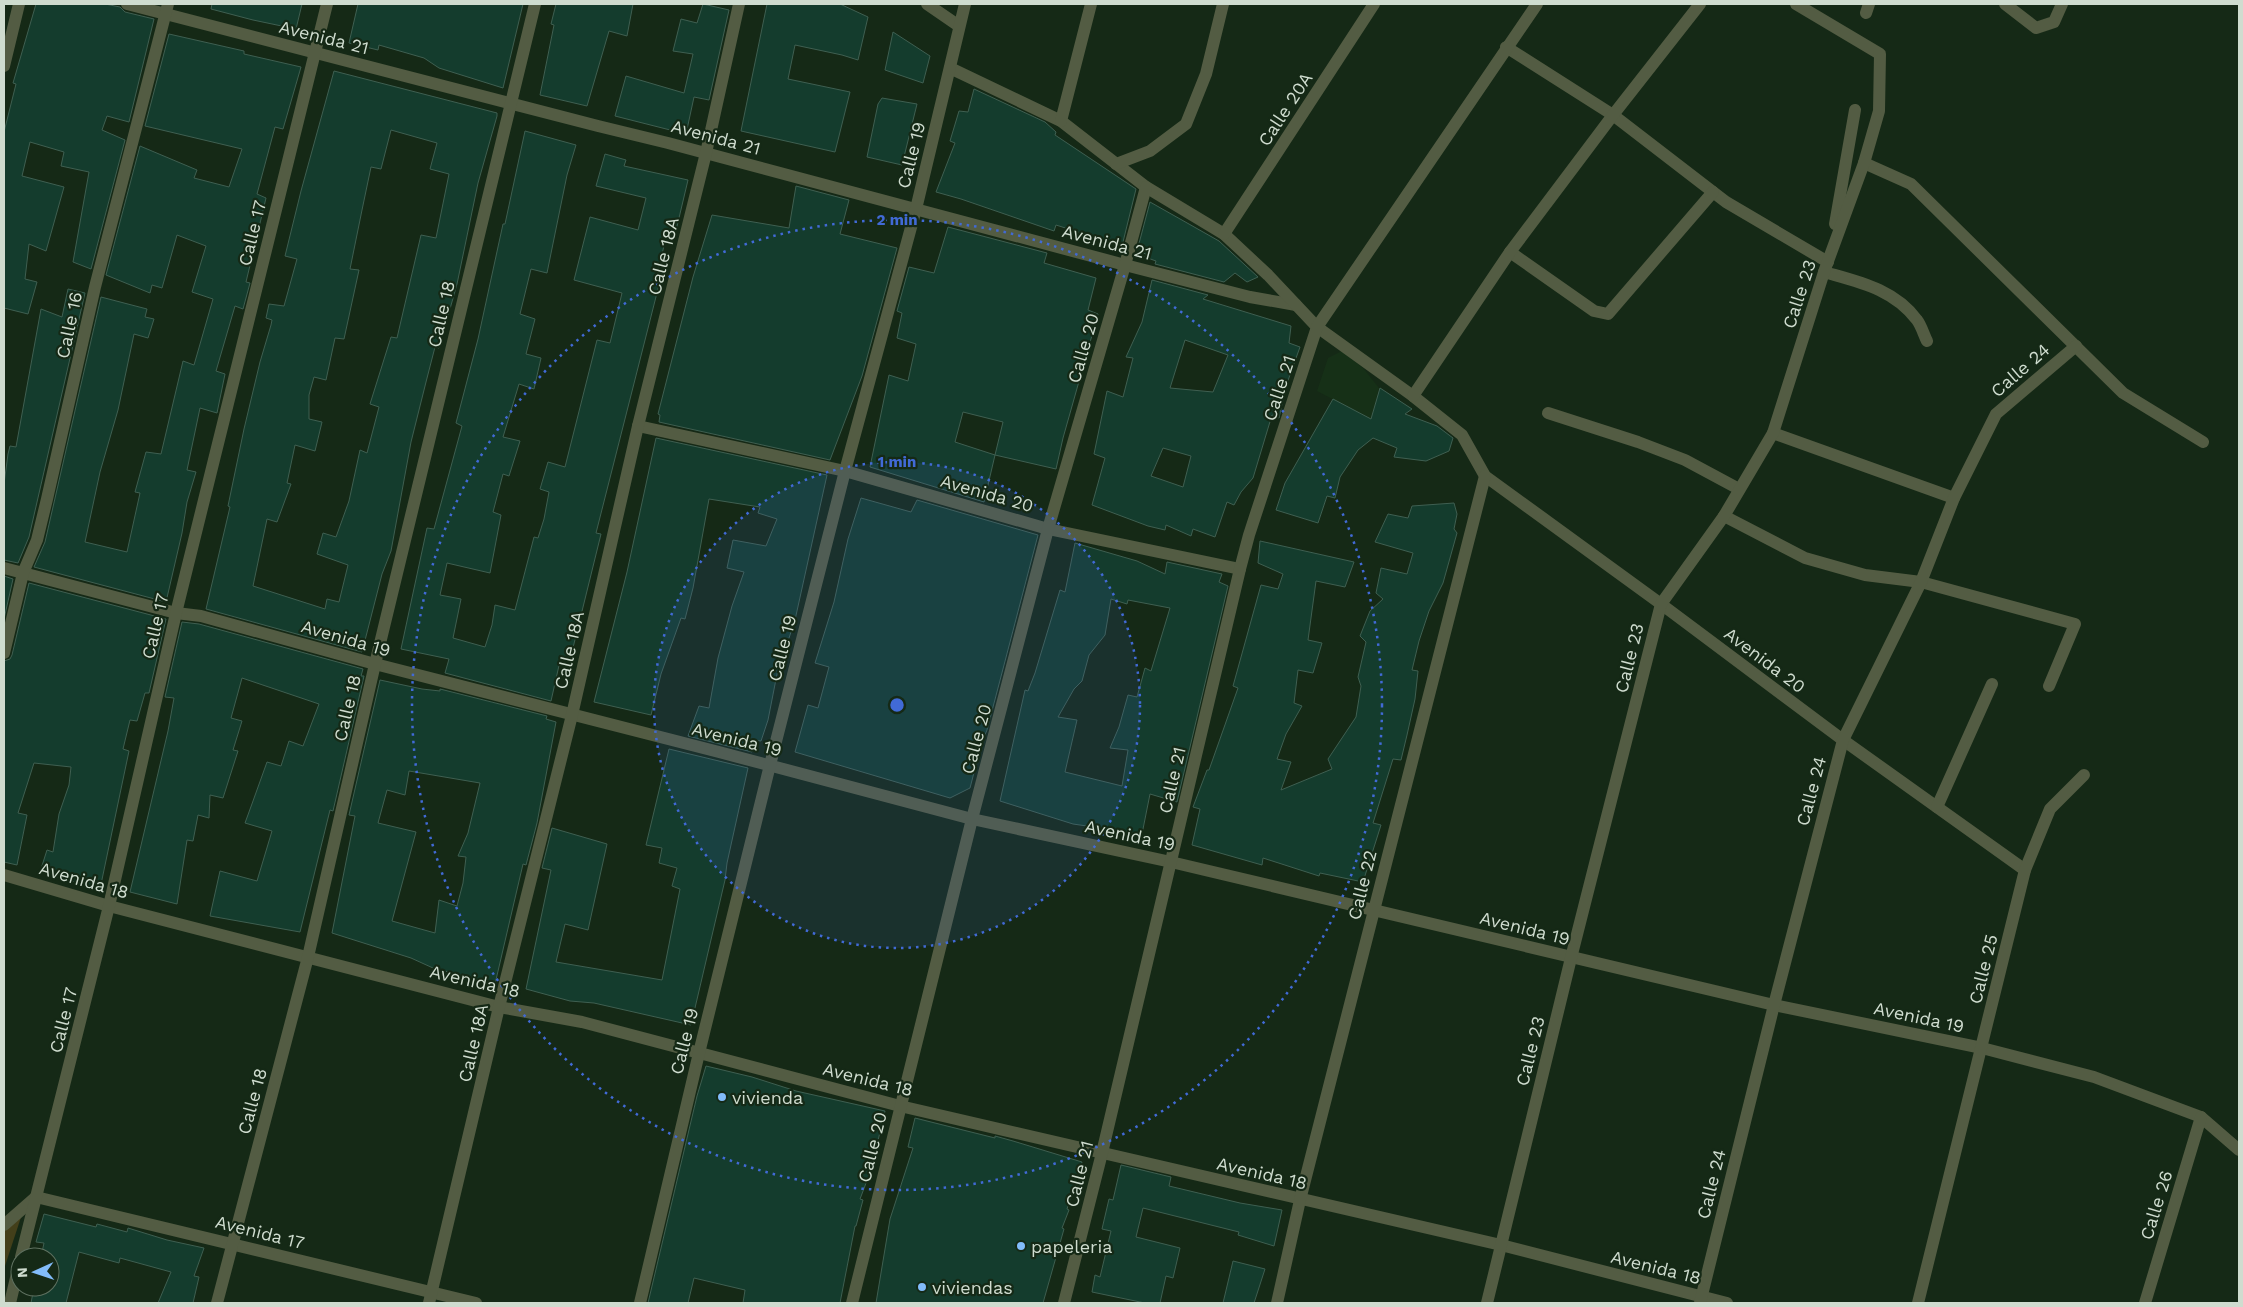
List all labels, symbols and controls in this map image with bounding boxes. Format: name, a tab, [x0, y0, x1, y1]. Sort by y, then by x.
street label: Avenida 21	[277, 16, 371, 58]
street label: Calle 20A	[1253, 68, 1317, 150]
street label: Avenida 21	[669, 115, 763, 159]
street label: Calle 19	[893, 120, 929, 190]
street label: Calle 17	[234, 198, 270, 268]
text: 2 min	[876, 211, 918, 229]
street label: Calle 18A	[643, 215, 683, 297]
street label: Avenida 21	[1060, 220, 1154, 264]
street label: Calle 23	[1778, 257, 1820, 331]
street label: Calle 18	[423, 279, 459, 349]
street label: Calle 16	[52, 290, 86, 360]
street label: Calle 20	[1063, 311, 1103, 385]
street label: Calle 24	[1986, 339, 2054, 401]
street label: Calle 21	[1259, 353, 1299, 423]
text: 1 min	[878, 453, 916, 471]
street label: Avenida 20	[938, 470, 1036, 516]
street label: Calle 17	[137, 591, 173, 661]
street label: Calle 18A	[550, 609, 588, 691]
street label: Calle 19	[764, 613, 800, 683]
street label: Avenida 19	[299, 615, 393, 661]
street label: Calle 23	[1610, 621, 1648, 695]
street label: Avenida 20	[1720, 623, 1810, 697]
street label: Calle 18	[329, 673, 365, 743]
centre of rings	[888, 696, 906, 714]
street label: Calle 20	[957, 702, 995, 776]
street label: Avenida 19	[690, 718, 784, 760]
street label: Calle 21	[1154, 745, 1190, 815]
street label: Calle 24	[1792, 754, 1830, 828]
street label: Avenida 19	[1083, 815, 1177, 855]
street label: Calle 22	[1343, 848, 1381, 922]
street label: Avenida 18	[37, 857, 131, 903]
street label: Avenida 19	[1478, 907, 1572, 949]
street label: Calle 25	[1964, 932, 2002, 1006]
street label: Avenida 18	[428, 960, 522, 1002]
street label: Calle 17	[45, 985, 81, 1055]
street label: Avenida 19	[1872, 997, 1966, 1037]
street label: Calle 18A	[454, 1002, 492, 1084]
street label: Calle 19	[666, 1006, 702, 1076]
street label: Calle 23	[1511, 1014, 1549, 1088]
street label: Avenida 18	[821, 1058, 915, 1100]
street label: Calle 18	[233, 1066, 271, 1136]
place label: vivienda	[732, 1087, 803, 1108]
marker: vivienda	[716, 1091, 728, 1103]
street label: Calle 20	[853, 1110, 891, 1184]
street label: Calle 21	[1061, 1139, 1097, 1209]
street label: Calle 24	[1692, 1147, 1730, 1221]
street label: Avenida 18	[1215, 1152, 1309, 1194]
street label: Calle 26	[2136, 1168, 2176, 1242]
street label: Avenida 17	[213, 1211, 307, 1253]
place label: papeleria	[1031, 1236, 1112, 1257]
marker: papeleria	[1015, 1240, 1027, 1252]
street label: Avenida 18	[1609, 1246, 1703, 1288]
north arrow	[10, 1247, 60, 1297]
text: N	[14, 1267, 30, 1278]
place label: viviendas	[932, 1277, 1013, 1298]
marker: viviendas	[916, 1281, 928, 1293]

